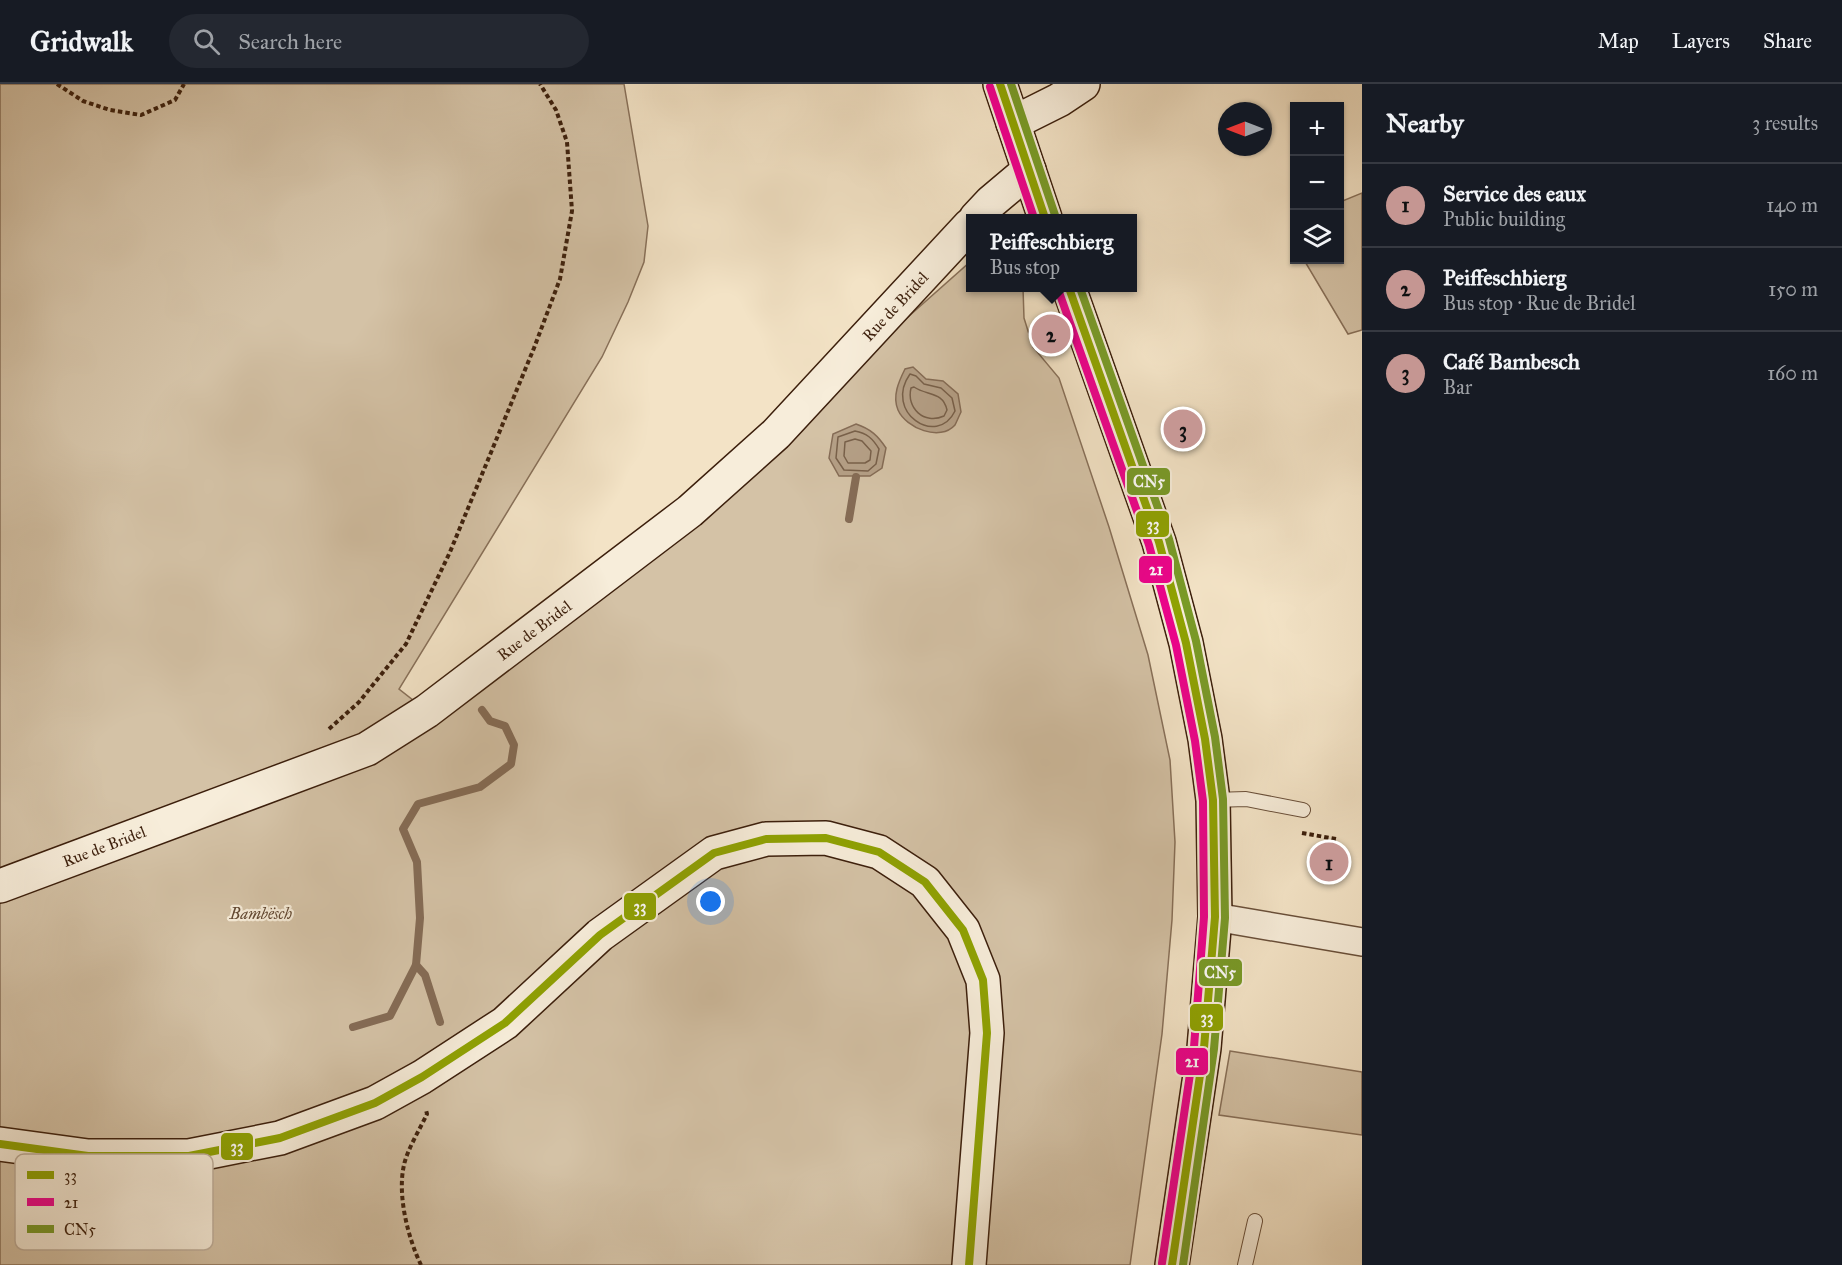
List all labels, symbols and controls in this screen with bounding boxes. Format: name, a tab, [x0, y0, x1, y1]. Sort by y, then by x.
search box	[169, 14, 589, 68]
text: Gridwalk	[30, 24, 133, 59]
icon: search	[190, 25, 223, 58]
text: Search here	[238, 28, 342, 55]
text: Map	[1598, 28, 1639, 54]
text: Layers	[1672, 28, 1730, 54]
text: Share	[1763, 28, 1812, 54]
north arrow	[1218, 102, 1272, 156]
map controls	[1290, 102, 1344, 264]
button: +	[1290, 102, 1344, 156]
text: Nearby	[1386, 107, 1464, 139]
text: 3 results	[1752, 111, 1818, 135]
button: −	[1290, 156, 1344, 210]
text: Service des eaux	[1443, 180, 1586, 207]
text: 1	[1402, 193, 1409, 217]
text: 140 m	[1766, 193, 1818, 217]
text: Public building	[1443, 207, 1565, 231]
button: layers	[1290, 210, 1344, 264]
popup	[966, 214, 1137, 292]
text: Peiffeschbierg	[990, 228, 1113, 255]
text: Bus stop	[990, 255, 1060, 279]
text: Peiffeschbierg	[1443, 264, 1566, 291]
street label: Rue de Bridel	[858, 267, 933, 345]
text: 2	[1401, 277, 1410, 301]
text: 150 m	[1768, 277, 1818, 301]
text: Bus stop · Rue de Bridel	[1443, 291, 1636, 315]
pin: 2	[1032, 312, 1070, 356]
text: Café Bambesch	[1443, 348, 1580, 375]
text: 3	[1402, 361, 1410, 385]
text: 160 m	[1767, 361, 1818, 385]
text: Bar	[1443, 375, 1472, 399]
pin: 3	[1164, 406, 1202, 452]
line badge: CN5	[1126, 467, 1171, 496]
text: CN5	[1133, 472, 1166, 491]
line badge: 33	[1135, 510, 1170, 538]
text: 33	[1147, 515, 1159, 535]
line badge: 21	[1138, 555, 1173, 584]
text: 21	[1149, 560, 1164, 579]
street label: Rue de Bridel	[494, 596, 576, 664]
street label: Rue de Bridel	[60, 822, 149, 871]
pin: 1	[1310, 840, 1348, 884]
your location	[696, 887, 725, 916]
line badge: 33	[623, 892, 657, 921]
text: 33	[634, 897, 646, 917]
park label: Bambësch	[229, 904, 292, 923]
line badge: CN5	[1198, 958, 1243, 987]
text: CN5	[1204, 963, 1237, 982]
line badge: 33	[1189, 1003, 1224, 1032]
text: 33	[1201, 1008, 1213, 1028]
line badge: 21	[1175, 1047, 1209, 1076]
text: 21	[1185, 1052, 1200, 1071]
line badge: 33	[220, 1132, 254, 1161]
text: 33	[231, 1137, 243, 1157]
legend	[15, 1154, 213, 1250]
text: 33	[64, 1166, 77, 1185]
text: 21	[64, 1193, 78, 1212]
text: CN5	[64, 1220, 96, 1239]

